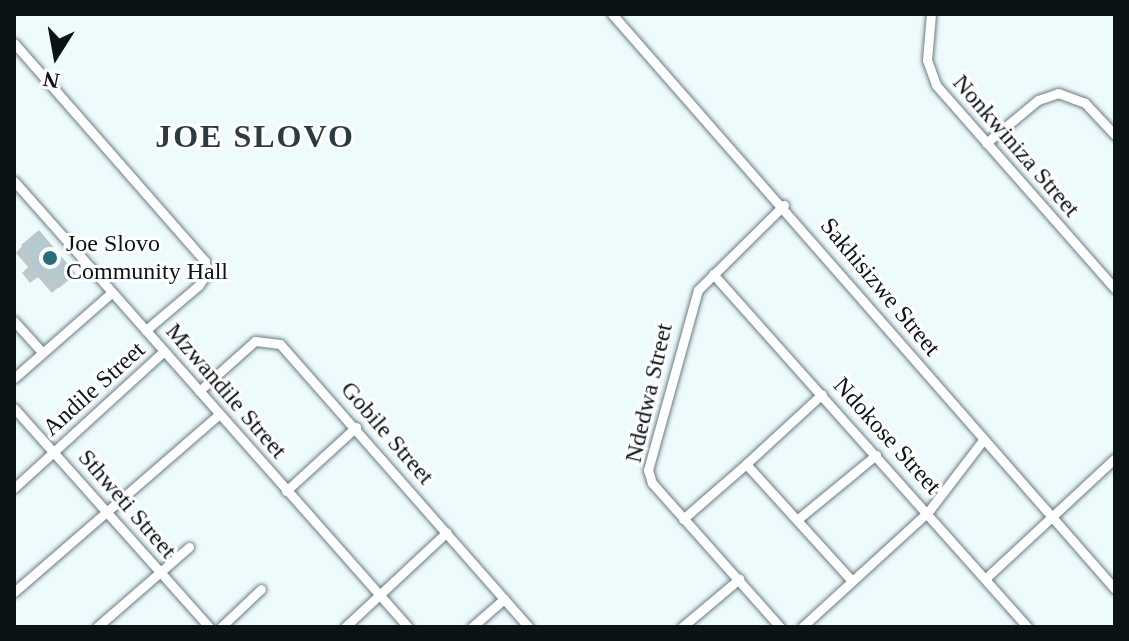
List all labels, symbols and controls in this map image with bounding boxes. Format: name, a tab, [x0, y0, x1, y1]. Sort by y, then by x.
north arrow	[16, 16, 96, 96]
text: N	[41, 66, 62, 94]
street label: Nonkwiniza Street	[946, 69, 1086, 223]
district label: JOE SLOVO	[155, 117, 355, 155]
street label: Sakhisizwe Street	[814, 212, 946, 362]
place label: Joe Slovo Community Hall	[66, 230, 228, 286]
marker: Joe Slovo Community Hall	[41, 249, 59, 267]
street label: Mzwandile Street	[159, 317, 293, 465]
street label: Ndedwa Street	[619, 321, 679, 465]
street label: Andile Street	[37, 336, 151, 442]
street label: Ndokose Street	[827, 372, 947, 500]
street label: Gobile Street	[334, 376, 440, 490]
street label: Sthweti Street	[72, 443, 182, 565]

